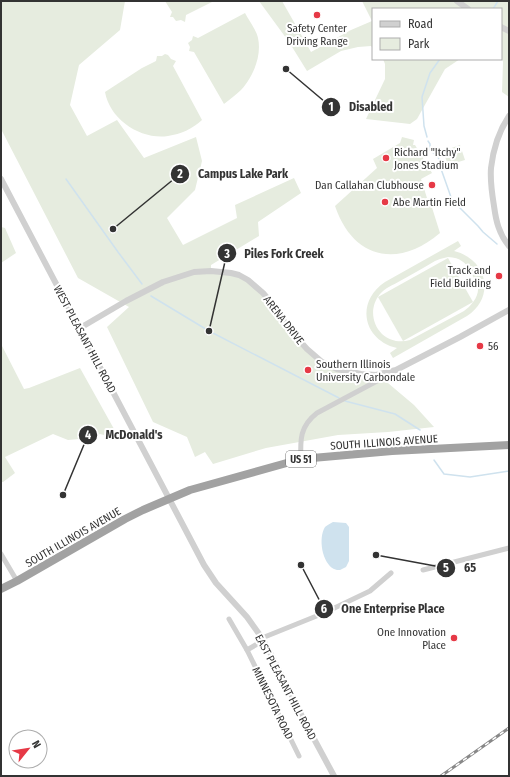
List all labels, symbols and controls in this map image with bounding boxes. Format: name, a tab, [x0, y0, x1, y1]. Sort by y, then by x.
legend	[372, 8, 502, 60]
marker: Safety Center Driving Range	[312, 10, 322, 20]
text: Road	[408, 17, 433, 31]
place label: Safety Center Driving Range	[286, 22, 348, 48]
text: Park	[408, 37, 430, 51]
callout: Disabled	[321, 95, 400, 119]
text: 1	[328, 100, 334, 114]
text: Disabled	[349, 100, 393, 114]
place label: Richard "Itchy" Jones Stadium	[394, 146, 461, 172]
marker: Richard "Itchy" Jones Stadium	[381, 153, 391, 163]
callout: Campus Lake Park	[170, 162, 296, 186]
text: 2	[176, 167, 183, 181]
text: Campus Lake Park	[198, 167, 289, 181]
place label: Dan Callahan Clubhouse	[315, 179, 424, 192]
marker: Dan Callahan Clubhouse	[427, 180, 437, 190]
place label: Abe Martin Field	[393, 196, 466, 209]
marker: Abe Martin Field	[380, 197, 390, 207]
callout: Piles Fork Creek	[217, 241, 332, 265]
text: 3	[223, 247, 230, 261]
text: Piles Fork Creek	[244, 247, 325, 261]
place label: Track and Field Building	[430, 264, 492, 290]
marker: Track and Field Building	[494, 271, 504, 281]
street label: WEST PLEASANT HILL ROAD	[51, 283, 118, 395]
street label: ARENA DRIVE	[261, 293, 307, 347]
place label: 56	[488, 340, 499, 353]
marker: 56	[475, 341, 485, 351]
place label: Southern Illinois University Carbondale	[316, 358, 415, 384]
marker: Southern Illinois University Carbondale	[303, 365, 313, 375]
callout: McDonald's	[78, 423, 171, 447]
text: 4	[85, 428, 91, 442]
text: McDonald's	[105, 428, 163, 442]
street label: SOUTH ILLINOIS AVENUE	[330, 432, 438, 453]
road number: US 51	[286, 451, 316, 467]
street label: SOUTH ILLINOIS AVENUE	[23, 505, 123, 570]
callout: 65	[436, 556, 484, 580]
text: 5	[443, 561, 449, 575]
text: 65	[464, 561, 476, 575]
callout: One Enterprise Place	[314, 597, 453, 621]
text: 6	[321, 602, 327, 616]
text: One Enterprise Place	[341, 602, 445, 616]
place label: One Innovation Place	[377, 626, 446, 652]
street label: EAST PLEASANT HILL ROAD	[252, 632, 319, 742]
marker: One Innovation Place	[449, 633, 459, 643]
street label: MINNESOTA ROAD	[249, 665, 296, 742]
north arrow	[8, 729, 48, 769]
text: N	[29, 738, 44, 750]

